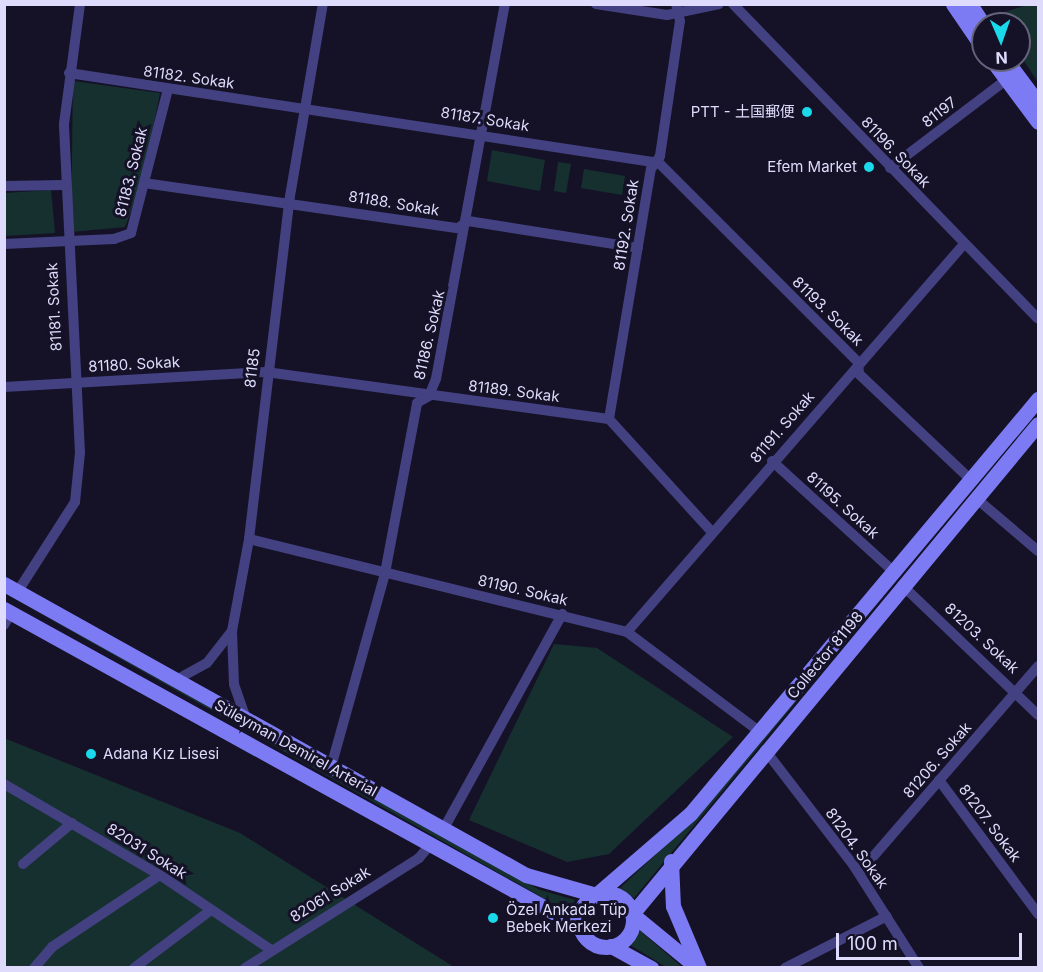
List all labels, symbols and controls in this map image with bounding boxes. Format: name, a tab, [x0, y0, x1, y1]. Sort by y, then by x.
north arrow	[971, 12, 1031, 72]
text: N	[995, 48, 1008, 68]
street label: 81182. Sokak	[142, 62, 236, 92]
street label: 81197	[918, 93, 960, 131]
street label: 81187. Sokak	[439, 103, 531, 135]
place label: PTT - 土国郵便	[691, 103, 795, 121]
marker: PTT - 土国郵便	[800, 105, 814, 119]
street label: 81196. Sokak	[858, 113, 934, 191]
street label: 81183. Sokak	[111, 125, 151, 219]
place label: Efem Market	[767, 158, 857, 176]
marker: Efem Market	[862, 160, 876, 174]
street label: 81192. Sokak	[610, 178, 642, 272]
street label: 81188. Sokak	[347, 187, 441, 219]
street label: 81181. Sokak	[43, 262, 65, 352]
street label: 81193. Sokak	[789, 273, 867, 349]
street label: 81186. Sokak	[410, 288, 448, 382]
street label: 81185	[241, 347, 263, 389]
street label: 81180. Sokak	[88, 353, 180, 375]
street label: 81189. Sokak	[467, 376, 561, 406]
street label: 81191. Sokak	[746, 388, 818, 466]
street label: 81195. Sokak	[803, 468, 883, 542]
street label: 81190. Sokak	[476, 571, 570, 609]
street label: 81203. Sokak	[941, 599, 1023, 677]
street label: Collector 81198	[783, 608, 867, 702]
street label: Süleyman Demirel Arterial	[211, 696, 381, 800]
street label: 81206. Sokak	[899, 718, 975, 802]
place label: Adana Kız Lisesi	[103, 745, 219, 763]
marker: Adana Kız Lisesi	[84, 747, 98, 761]
street label: 81207. Sokak	[955, 781, 1025, 865]
street label: 81204. Sokak	[822, 804, 892, 892]
street label: 82031 Sokak	[104, 819, 190, 883]
street label: 82061 Sokak	[287, 862, 373, 926]
place label: Özel Ankada Tüp Bebek Merkezi	[506, 900, 627, 935]
marker: Özel Ankada Tüp Bebek Merkezi	[484, 909, 502, 927]
scale bar	[839, 921, 1025, 959]
text: 100 m	[847, 933, 898, 954]

